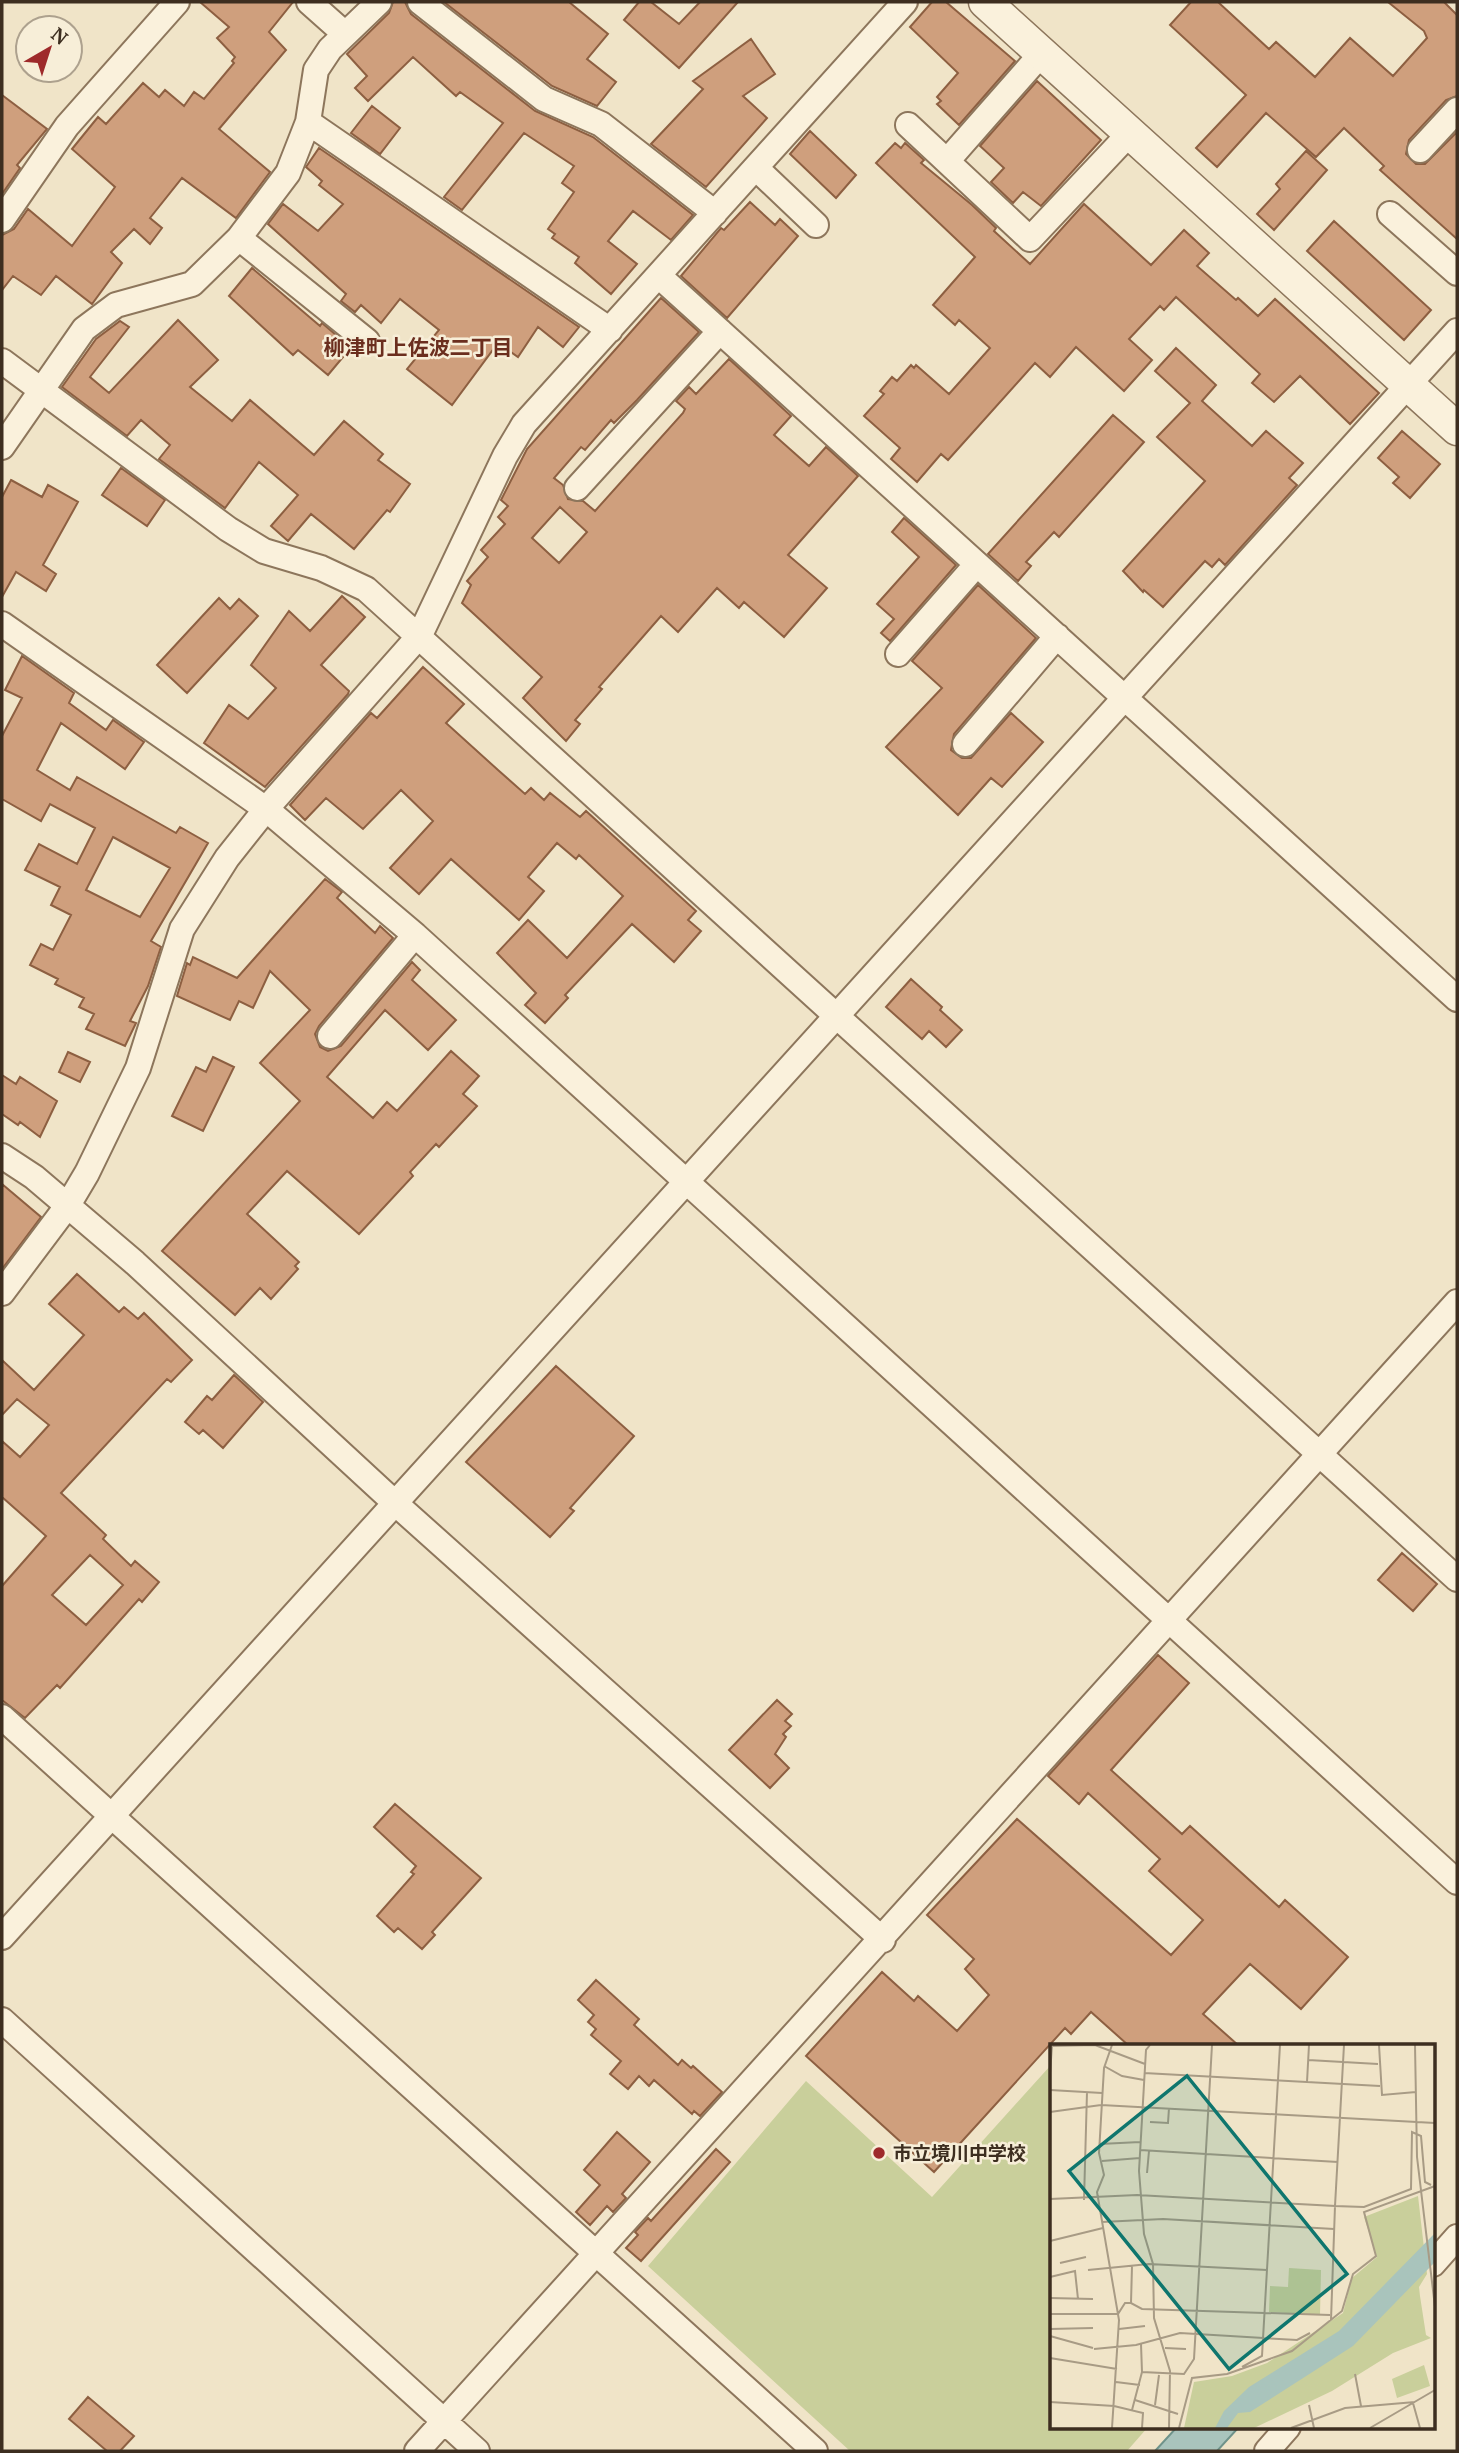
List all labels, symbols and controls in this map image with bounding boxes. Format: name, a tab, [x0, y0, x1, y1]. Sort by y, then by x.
north arrow	[14, 14, 84, 84]
text: N	[47, 21, 74, 50]
district label: 柳津町上佐波二丁目	[324, 333, 513, 361]
inset map	[1050, 2044, 1434, 2428]
place label: 市立境川中学校	[893, 2140, 1026, 2165]
marker: 市立境川中学校	[871, 2145, 887, 2161]

